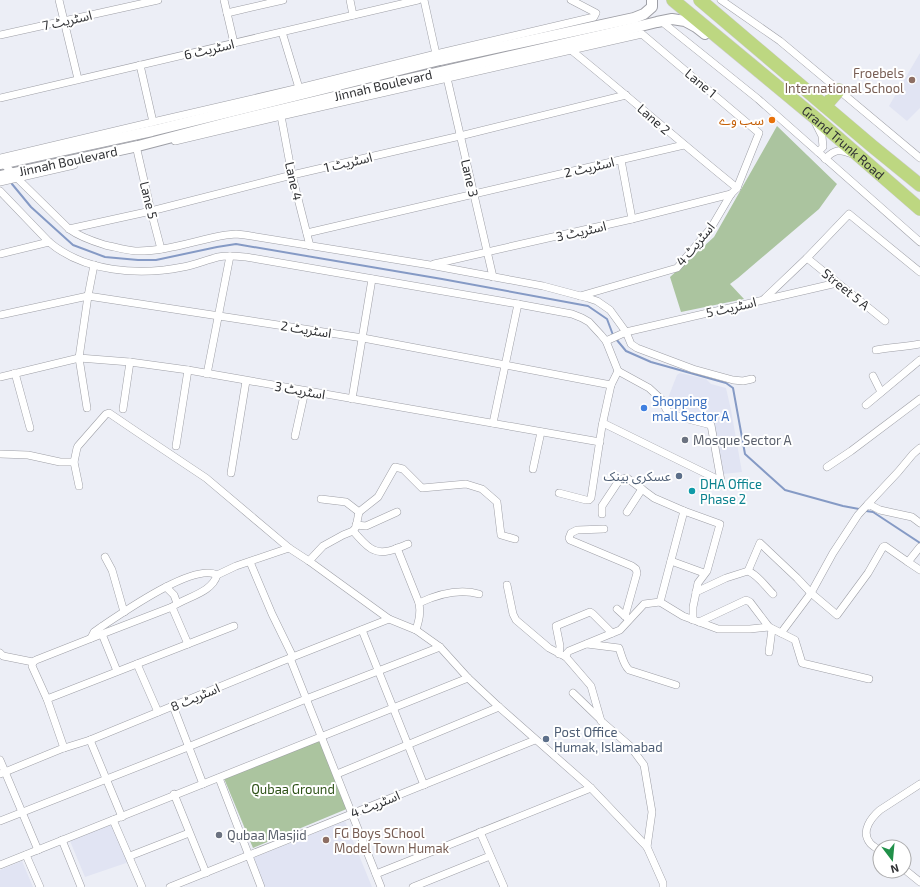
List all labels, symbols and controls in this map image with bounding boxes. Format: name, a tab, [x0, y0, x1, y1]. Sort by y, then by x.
street label: اسٹریٹ 7	[41, 7, 93, 34]
street label: اسٹریٹ 6	[182, 35, 236, 63]
street label: Lane 1	[682, 65, 720, 101]
place label: Froebels International School	[785, 65, 904, 96]
street label: Jinnah Boulevard	[332, 66, 434, 104]
marker: Froebels International School	[907, 75, 917, 85]
street label: Lane 2	[634, 100, 674, 138]
street label: Grand Trunk Road	[799, 102, 888, 183]
place label: سب وے	[719, 112, 764, 128]
marker: سب وے	[767, 115, 777, 125]
street label: Jinnah Boulevard	[17, 143, 119, 179]
street label: اسٹریٹ 1	[322, 149, 374, 175]
street label: اسٹریٹ 2	[562, 153, 616, 181]
street label: Lane 3	[458, 157, 482, 199]
street label: Lane 4	[282, 160, 306, 202]
street label: Lane 5	[137, 180, 161, 221]
street label: اسٹریٹ 3	[554, 217, 608, 245]
street label: اسٹریٹ 4	[672, 219, 718, 269]
street label: Street 5 A	[819, 265, 873, 313]
street label: اسٹریٹ 5	[704, 293, 758, 321]
street label: اسٹریٹ 2	[279, 317, 333, 341]
street label: اسٹریٹ 3	[273, 378, 327, 402]
place label: Shopping mall Sector A	[652, 393, 729, 424]
marker: Shopping mall Sector A	[639, 403, 649, 413]
place label: Mosque Sector A	[693, 432, 792, 448]
marker: Mosque Sector A	[680, 435, 690, 445]
place label: عسکری بینک	[603, 468, 671, 485]
marker: عسکری بینک	[674, 471, 684, 481]
place label: DHA Office Phase 2	[700, 476, 762, 507]
marker: DHA Office Phase 2	[687, 486, 697, 496]
street label: اسٹریٹ 8	[168, 680, 222, 715]
place label: Post Office Humak, Islamabad	[554, 724, 663, 755]
marker: Post Office Humak, Islamabad	[541, 734, 551, 744]
park label: Qubaa Ground	[251, 781, 335, 797]
street label: اسٹریٹ 4	[348, 787, 402, 821]
place label: FG Boys SChool Model Town Humak	[334, 825, 450, 856]
place label: Qubaa Masjid	[227, 827, 307, 843]
marker: Qubaa Masjid	[214, 830, 224, 840]
marker: FG Boys SChool Model Town Humak	[321, 835, 331, 845]
north arrow	[872, 839, 912, 879]
text: N	[889, 862, 901, 876]

